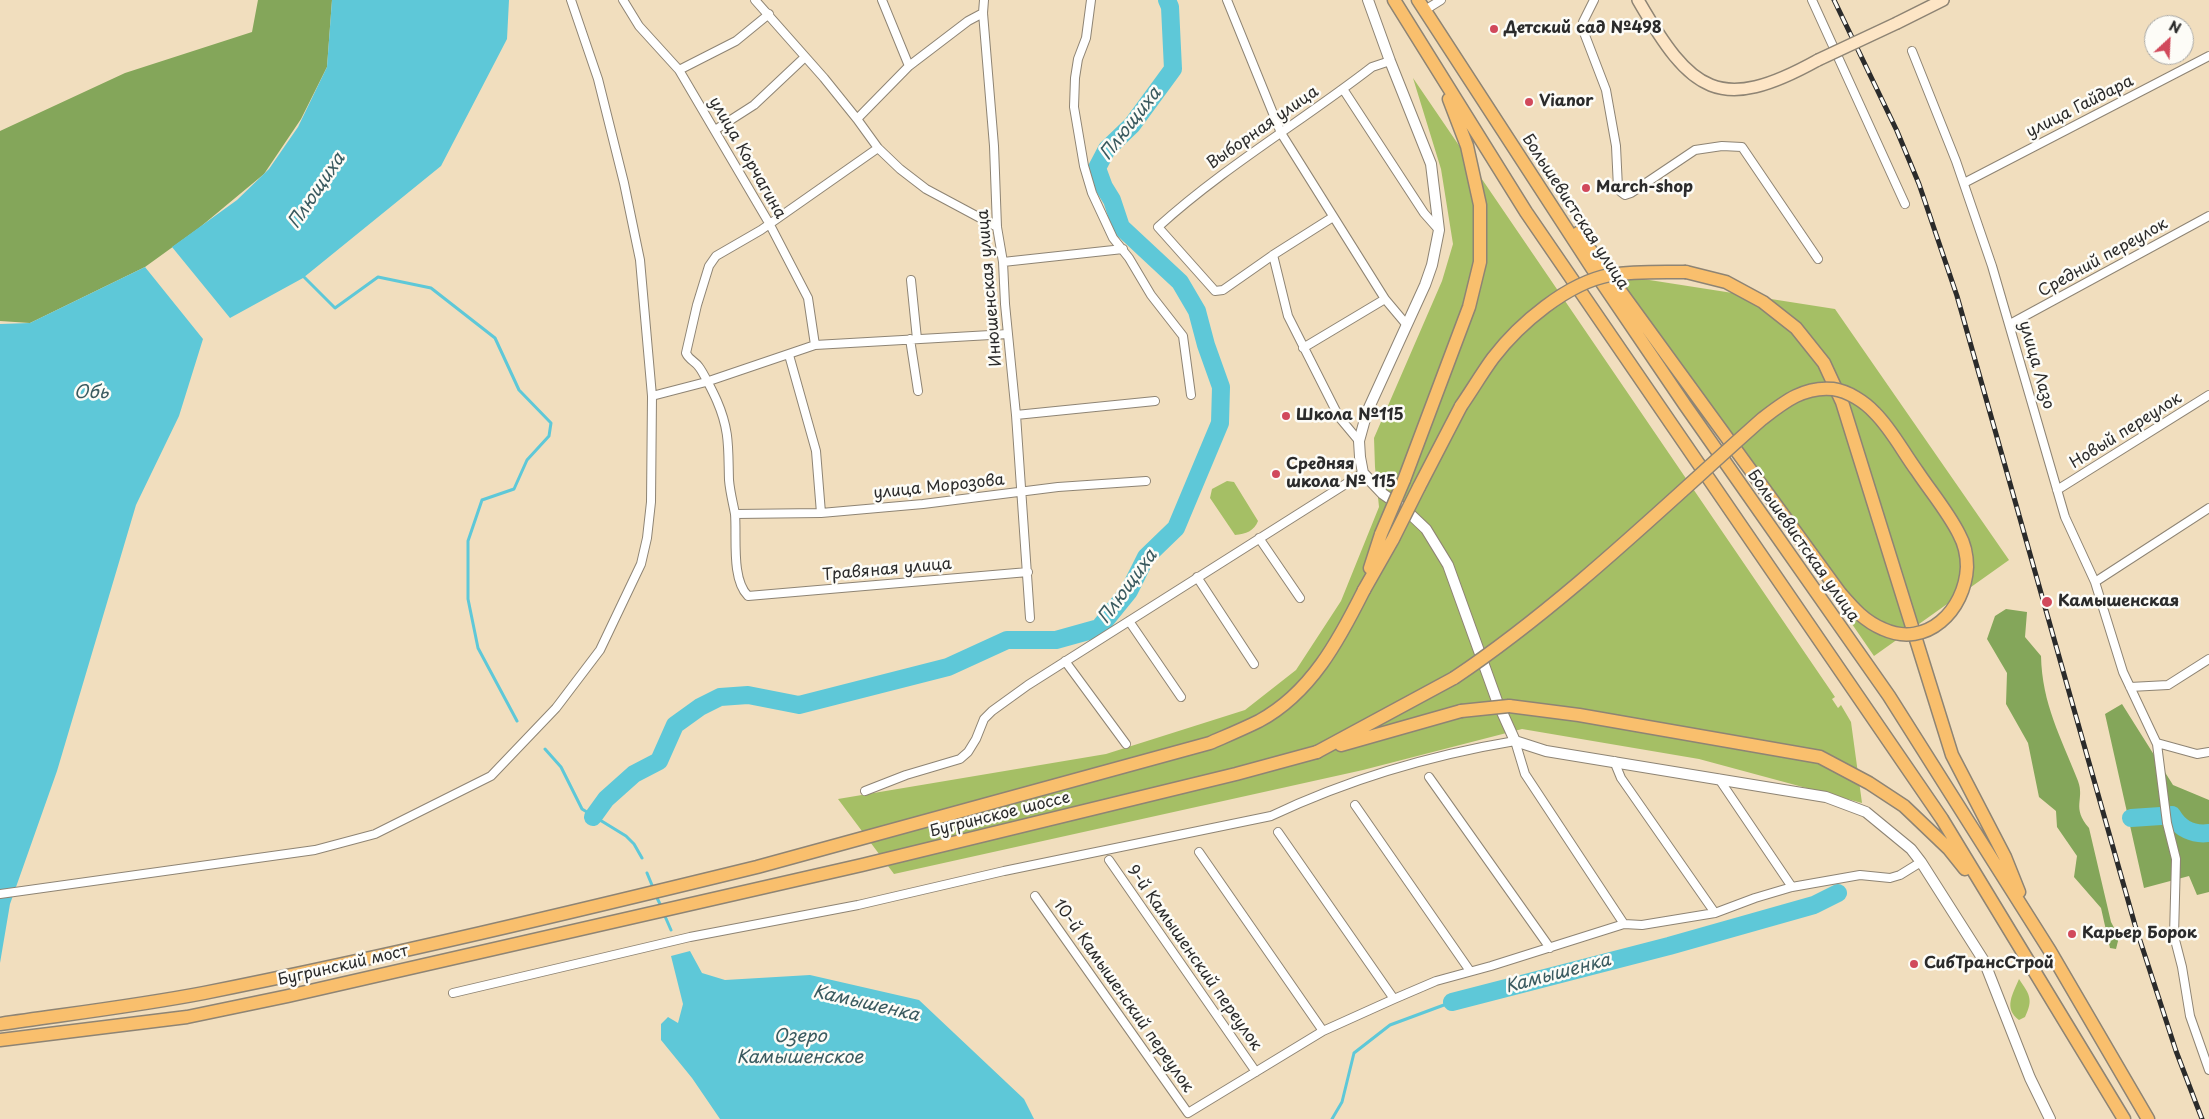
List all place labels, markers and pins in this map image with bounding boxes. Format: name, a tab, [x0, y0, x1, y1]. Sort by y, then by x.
place label: Детский сад №498	[1504, 19, 1662, 39]
marker: Детский сад №498	[1488, 23, 1500, 35]
place label: Vianor	[1539, 92, 1593, 112]
marker: Vianor	[1523, 96, 1535, 108]
place label: March-shop	[1596, 178, 1693, 198]
marker: March-shop	[1580, 182, 1592, 194]
place label: Школа №115	[1296, 406, 1404, 426]
marker: Школа №115	[1280, 410, 1292, 422]
place label: Средняя школа № 115	[1286, 455, 1396, 493]
marker: Средняя школа № 115	[1270, 468, 1282, 480]
place label: Камышенская	[2058, 592, 2179, 612]
marker: Камышенская	[2040, 595, 2054, 609]
place label: Карьер Борок	[2082, 924, 2197, 944]
marker: Карьер Борок	[2066, 928, 2078, 940]
place label: СибТрансСтрой	[1924, 954, 2054, 974]
marker: СибТрансСтрой	[1908, 958, 1920, 970]

